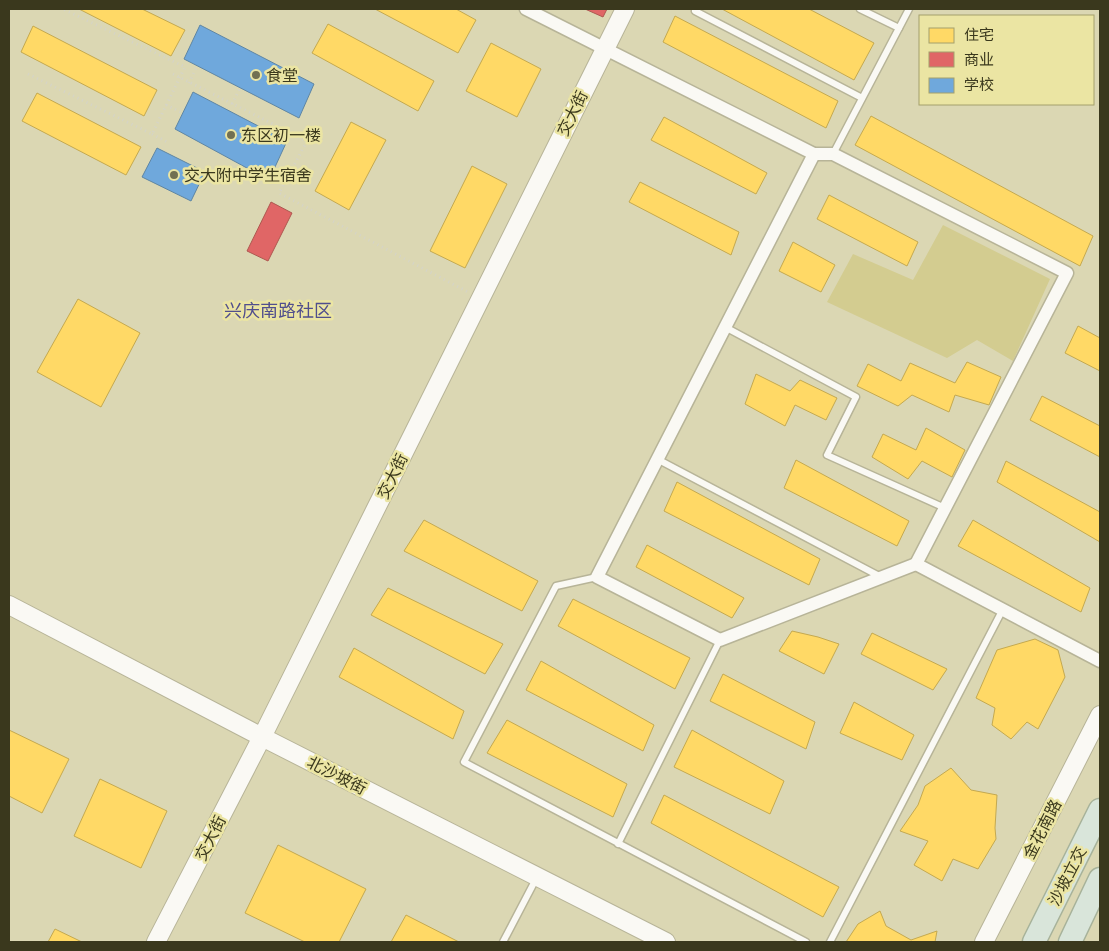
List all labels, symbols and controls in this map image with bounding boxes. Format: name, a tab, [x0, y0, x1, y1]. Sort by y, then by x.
legend	[919, 15, 1094, 105]
text: 住宅	[964, 25, 994, 44]
text: 商业	[964, 50, 994, 69]
place label: 食堂	[266, 65, 298, 85]
marker: 食堂	[250, 69, 262, 81]
text: 学校	[964, 75, 994, 94]
street label: 交大街	[552, 87, 592, 139]
place label: 东区初一楼	[241, 125, 321, 145]
marker: 东区初一楼	[225, 129, 237, 141]
place label: 交大附中学生宿舍	[184, 165, 312, 185]
marker: 交大附中学生宿舍	[168, 169, 180, 181]
district label: 兴庆南路社区	[224, 300, 332, 321]
street label: 交大街	[372, 450, 412, 502]
street label: 北沙坡街	[304, 752, 370, 798]
street label: 金花南路	[1019, 796, 1065, 862]
street label: 交大街	[190, 812, 230, 864]
street label: 沙坡立交	[1044, 843, 1090, 909]

